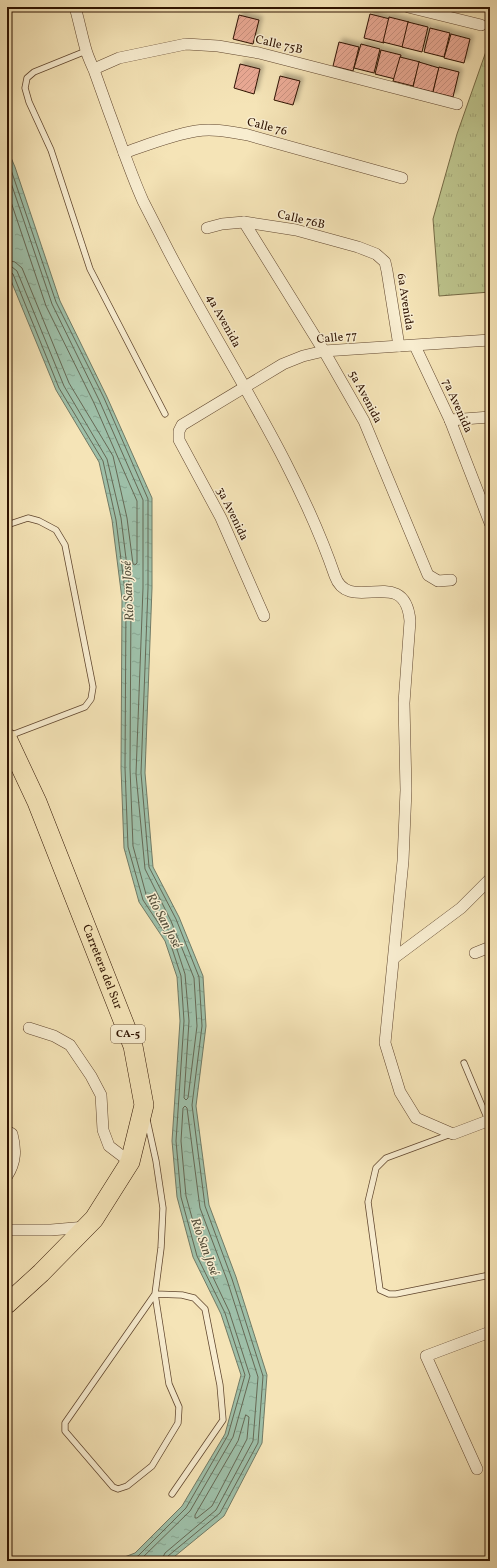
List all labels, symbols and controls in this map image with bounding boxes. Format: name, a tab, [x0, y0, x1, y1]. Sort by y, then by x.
street label: Calle 75B	[254, 32, 304, 58]
street label: Calle 76	[245, 114, 289, 140]
street label: Calle 76B	[276, 207, 326, 233]
street label: 6a Avenida	[393, 272, 417, 332]
street label: 4a Avenida	[202, 291, 244, 351]
street label: Calle 77	[316, 328, 358, 348]
street label: 5a Avenida	[344, 368, 386, 426]
street label: 7a Avenida	[438, 377, 476, 435]
street label: 3a Avenida	[212, 485, 252, 543]
water label: Río San José	[118, 559, 140, 622]
water label: Río San José	[141, 890, 186, 953]
street label: Carretera del Sur	[78, 922, 126, 1012]
road number: CA-5	[111, 1025, 145, 1043]
water label: Río San José	[185, 1216, 223, 1280]

